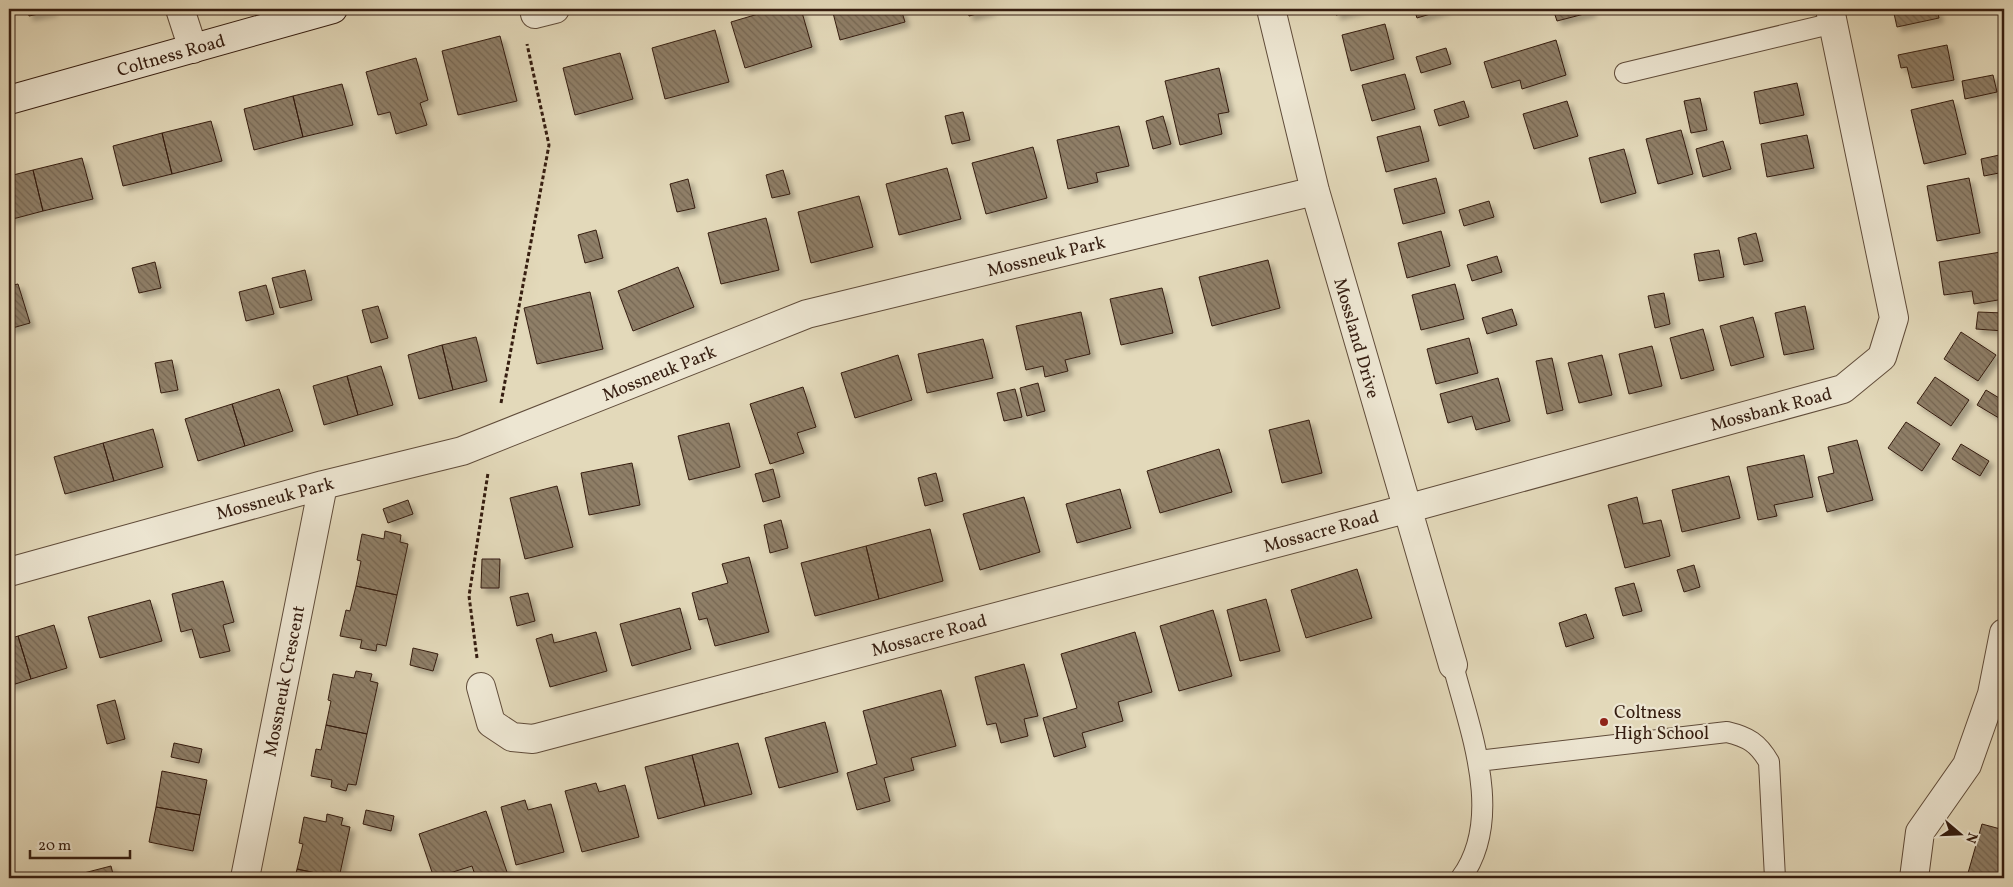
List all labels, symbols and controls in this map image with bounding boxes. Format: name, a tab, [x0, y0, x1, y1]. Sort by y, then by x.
street label: Coltness Road	[114, 29, 229, 84]
street label: Mossneuk Park	[985, 231, 1108, 284]
street label: Mossland Drive	[1326, 275, 1385, 402]
street label: Mossneuk Park	[599, 340, 721, 409]
street label: Mossbank Road	[1708, 382, 1835, 439]
street label: Mossneuk Park	[214, 472, 337, 527]
street label: Mossacre Road	[1261, 505, 1382, 560]
street label: Mossneuk Crescent	[259, 604, 312, 759]
street label: Mossacre Road	[869, 609, 990, 664]
place label: Coltness High School	[1614, 701, 1709, 747]
marker: Coltness High School	[1598, 716, 1610, 728]
north arrow	[1936, 810, 1986, 860]
scale bar	[30, 827, 130, 859]
text: N	[1960, 830, 1982, 846]
text: 20 m	[38, 836, 71, 857]

